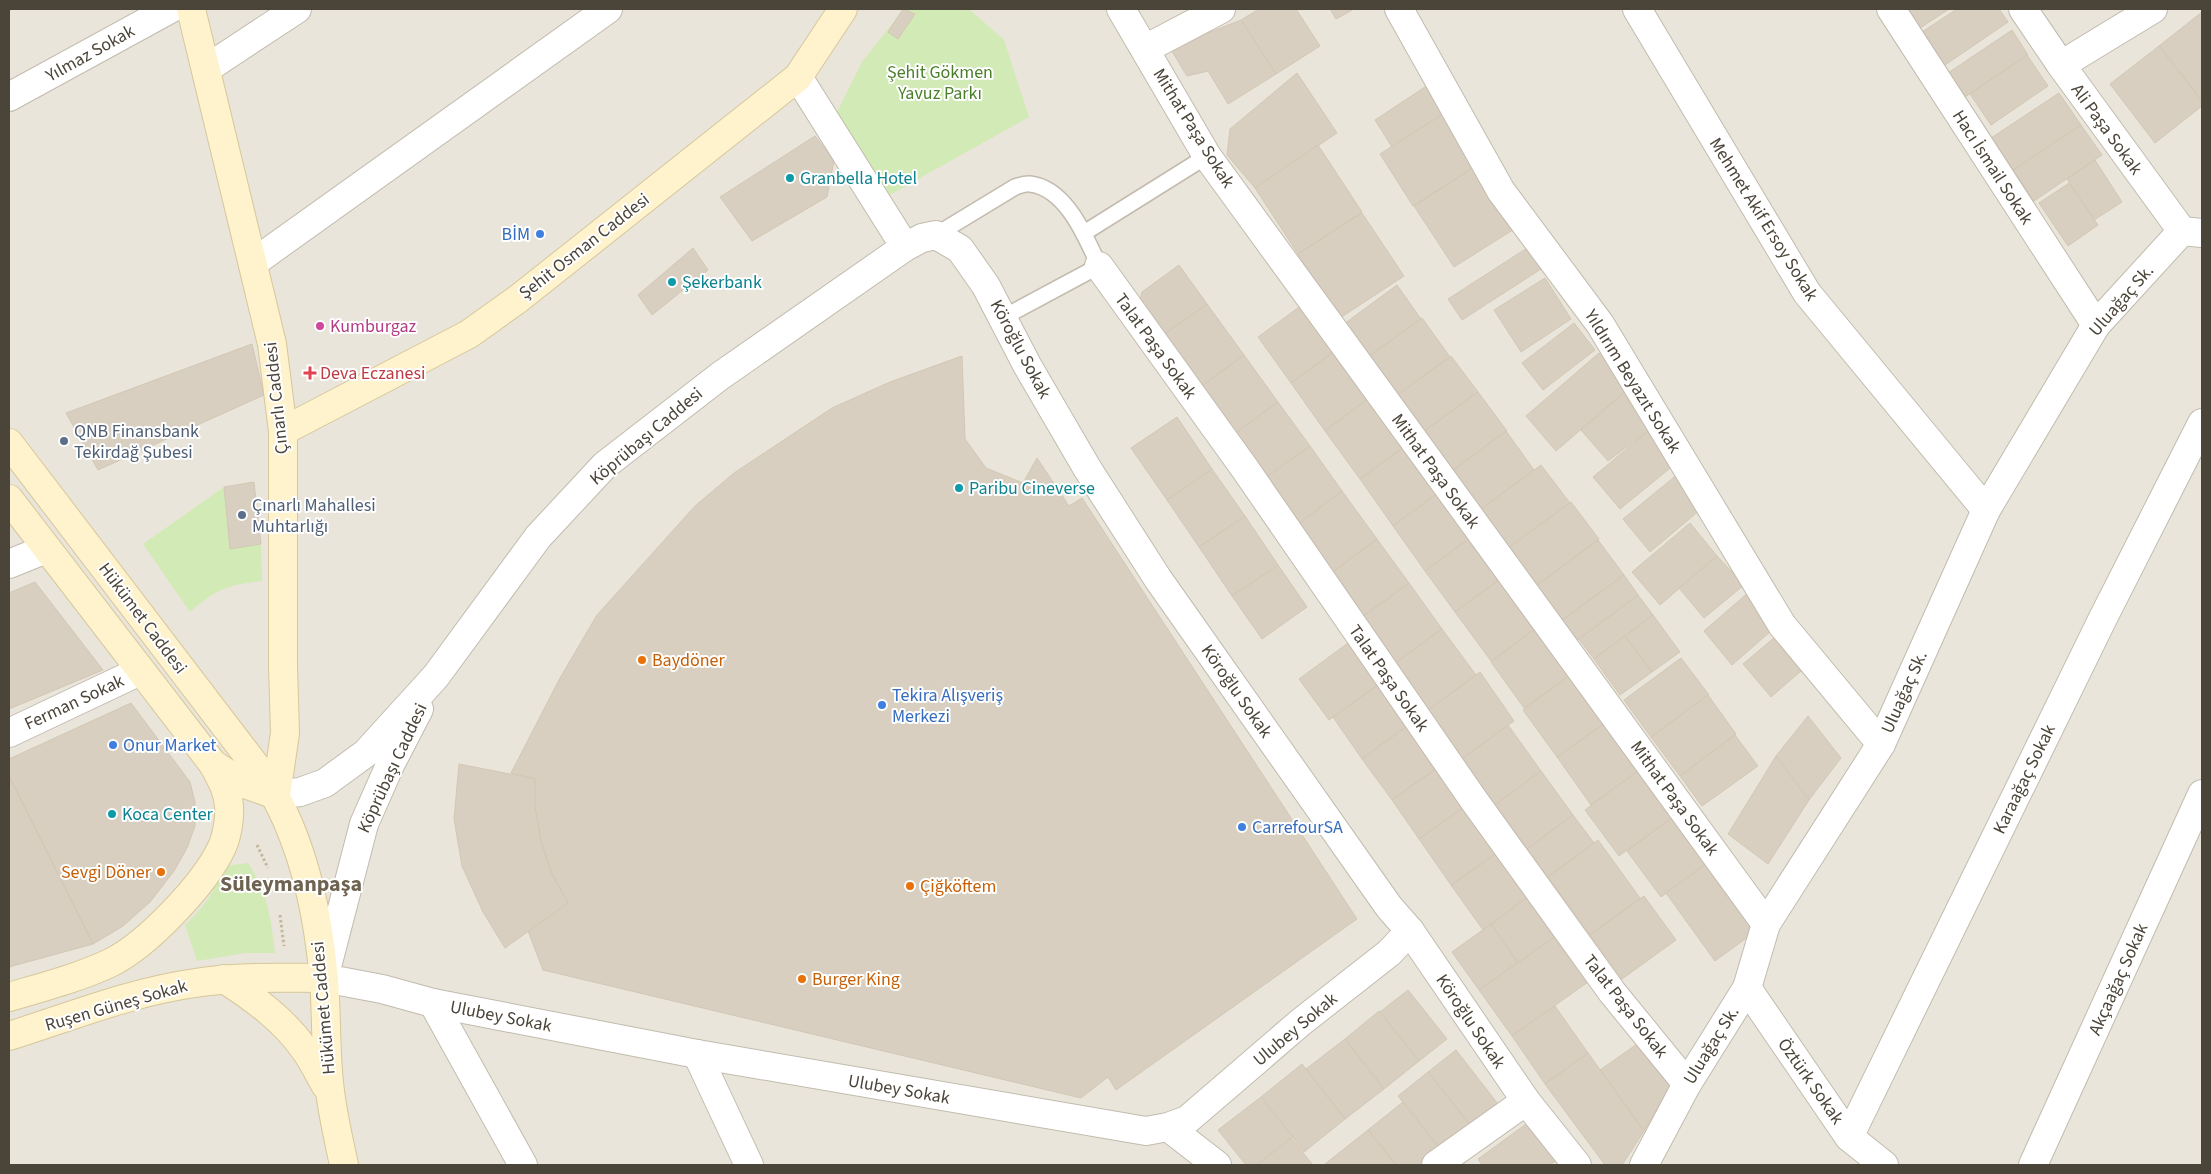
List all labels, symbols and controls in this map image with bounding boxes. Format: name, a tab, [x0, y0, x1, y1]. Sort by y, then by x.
street label: Yılmaz Sokak	[40, 19, 139, 89]
park label: Şehit Gökmen Yavuz Parkı	[887, 60, 993, 106]
street label: Mithat Paşa Sokak	[1147, 64, 1240, 193]
street label: Ali Paşa Sokak	[2065, 79, 2148, 180]
street label: Hacı İsmail Sokak	[1946, 105, 2039, 230]
street label: Mehmet Akif Ersoy Sokak	[1703, 133, 1824, 306]
place label: Granbella Hotel	[800, 166, 917, 191]
marker: Granbella Hotel	[784, 172, 796, 184]
street label: Şehit Osman Caddesi	[514, 187, 655, 305]
place label: BİM	[502, 222, 530, 247]
marker: BİM	[534, 228, 546, 240]
street label: Uluağaç Sk.	[2083, 259, 2160, 342]
place label: Şekerbank	[682, 270, 762, 295]
marker: Şekerbank	[666, 276, 678, 288]
street label: Talat Paşa Sokak	[1109, 288, 1203, 404]
street label: Köroğlu Sokak	[984, 295, 1057, 403]
street label: Yıldırım Beyazıt Sokak	[1578, 304, 1687, 458]
place label: Kumburgaz	[330, 314, 417, 339]
marker: Kumburgaz	[314, 320, 326, 332]
street label: Çınarlı Caddesi	[258, 341, 295, 455]
place label: Deva Eczanesi	[320, 361, 425, 386]
marker: Deva Eczanesi	[304, 367, 316, 379]
street label: Köprübaşı Caddesi	[584, 382, 708, 491]
street label: Mithat Paşa Sokak	[1385, 409, 1486, 534]
place label: QNB Finansbank Tekirdağ Şubesi	[74, 419, 199, 465]
marker: QNB Finansbank Tekirdağ Şubesi	[58, 435, 70, 447]
place label: Paribu Cineverse	[969, 476, 1095, 501]
marker: Paribu Cineverse	[953, 482, 965, 494]
place label: Çınarlı Mahallesi Muhtarlığı	[252, 493, 376, 539]
marker: Çınarlı Mahallesi Muhtarlığı	[236, 509, 248, 521]
street label: Hükümet Caddesi	[92, 557, 193, 679]
street label: Talat Paşa Sokak	[1342, 620, 1435, 737]
street label: Köroğlu Sokak	[1195, 639, 1278, 743]
street label: Uluağaç Sk.	[1875, 647, 1934, 737]
place label: Baydöner	[652, 648, 726, 673]
marker: Baydöner	[636, 654, 648, 666]
street label: Ferman Sokak	[20, 668, 128, 736]
place label: Tekira Alışveriş Merkezi	[892, 683, 1003, 729]
street label: Köprübaşı Caddesi	[351, 699, 434, 837]
marker: Tekira Alışveriş Merkezi	[876, 699, 888, 711]
street label: Karaağaç Sokak	[1987, 720, 2062, 838]
place label: Onur Market	[123, 733, 216, 758]
street label: Mithat Paşa Sokak	[1624, 736, 1725, 861]
marker: Onur Market	[107, 739, 119, 751]
place label: Koca Center	[122, 802, 214, 827]
marker: Koca Center	[106, 808, 118, 820]
place label: CarrefourSA	[1252, 815, 1343, 840]
marker: CarrefourSA	[1236, 821, 1248, 833]
place label: Sevgi Döner	[61, 860, 152, 885]
marker: Sevgi Döner	[155, 866, 167, 878]
district label: Süleymanpaşa	[220, 868, 362, 900]
place label: Çiğköftem	[920, 874, 996, 899]
marker: Çiğköftem	[904, 880, 916, 892]
street label: Akçaağaç Sokak	[2083, 919, 2154, 1039]
street label: Hükümet Caddesi	[305, 940, 342, 1076]
street label: Talat Paşa Sokak	[1577, 949, 1674, 1063]
place label: Burger King	[812, 967, 900, 992]
street label: Köroğlu Sokak	[1430, 969, 1511, 1074]
street label: Ruşen Güneş Sokak	[42, 973, 190, 1038]
marker: Burger King	[796, 973, 808, 985]
street label: Ulubey Sokak	[1248, 987, 1343, 1072]
street label: Ulubey Sokak	[448, 994, 554, 1039]
street label: Uluağaç Sk.	[1678, 1001, 1745, 1089]
street label: Öztürk Sokak	[1772, 1033, 1850, 1130]
street label: Ulubey Sokak	[846, 1068, 952, 1111]

